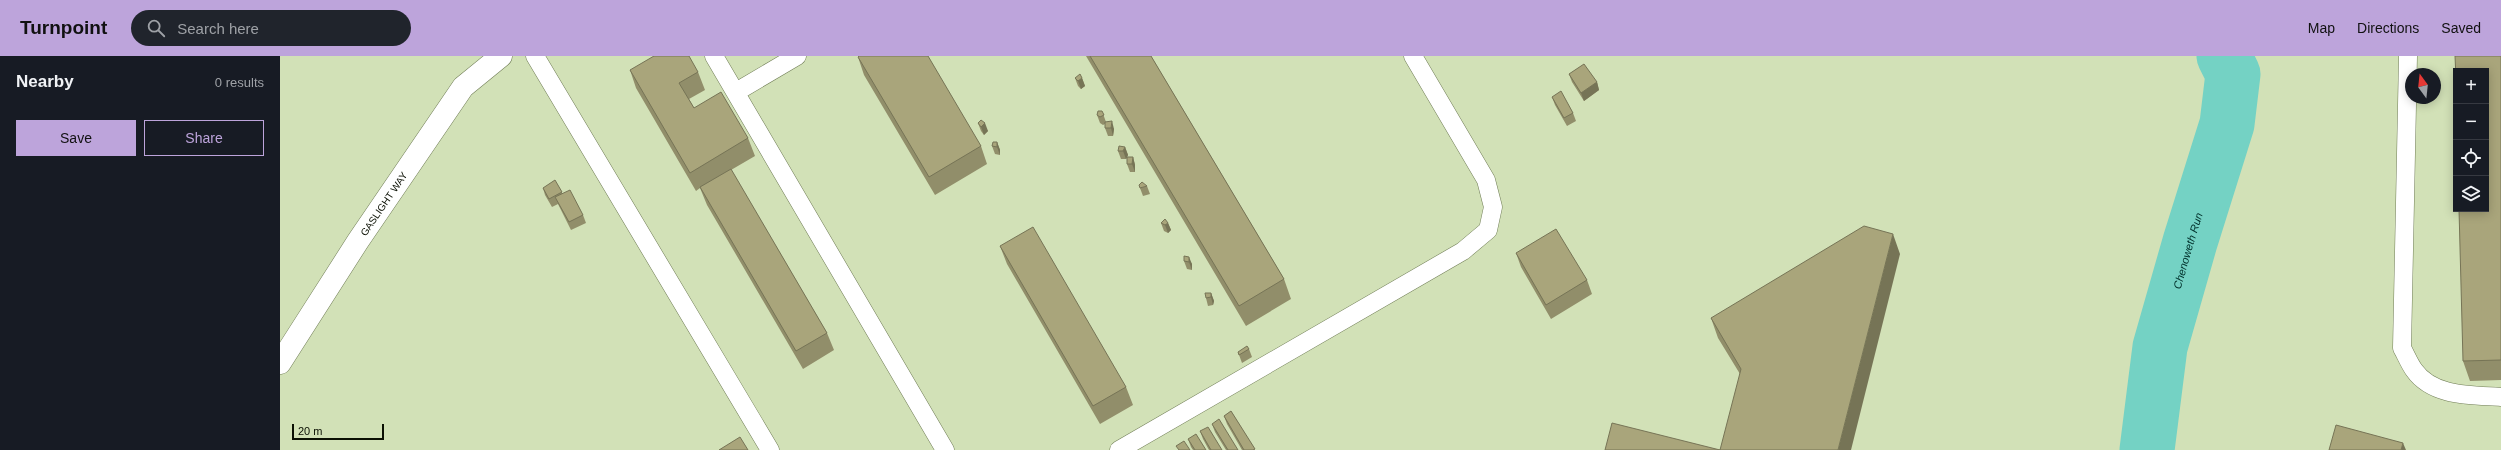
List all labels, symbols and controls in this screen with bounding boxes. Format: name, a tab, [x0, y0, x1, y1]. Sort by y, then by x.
search box	[131, 10, 411, 46]
text: Turnpoint	[20, 17, 107, 38]
icon: search	[145, 17, 167, 39]
text: Search here	[177, 20, 259, 37]
text: Map	[2308, 20, 2335, 36]
text: Directions	[2357, 20, 2419, 36]
text: Saved	[2441, 20, 2481, 36]
north arrow	[2405, 68, 2441, 104]
map controls	[2453, 68, 2489, 212]
button: +	[2453, 68, 2489, 104]
text: Nearby	[16, 72, 74, 91]
text: 0 results	[215, 75, 264, 90]
button: −	[2453, 104, 2489, 140]
button: Save	[16, 120, 136, 156]
button: Share	[144, 120, 264, 156]
button: locate	[2453, 140, 2489, 176]
street label: GASLIGHT WAY	[358, 170, 410, 238]
button: layers	[2453, 176, 2489, 212]
water label: Chenoweth Run	[2171, 211, 2205, 290]
scale bar	[292, 422, 384, 441]
text: 20 m	[298, 425, 322, 437]

